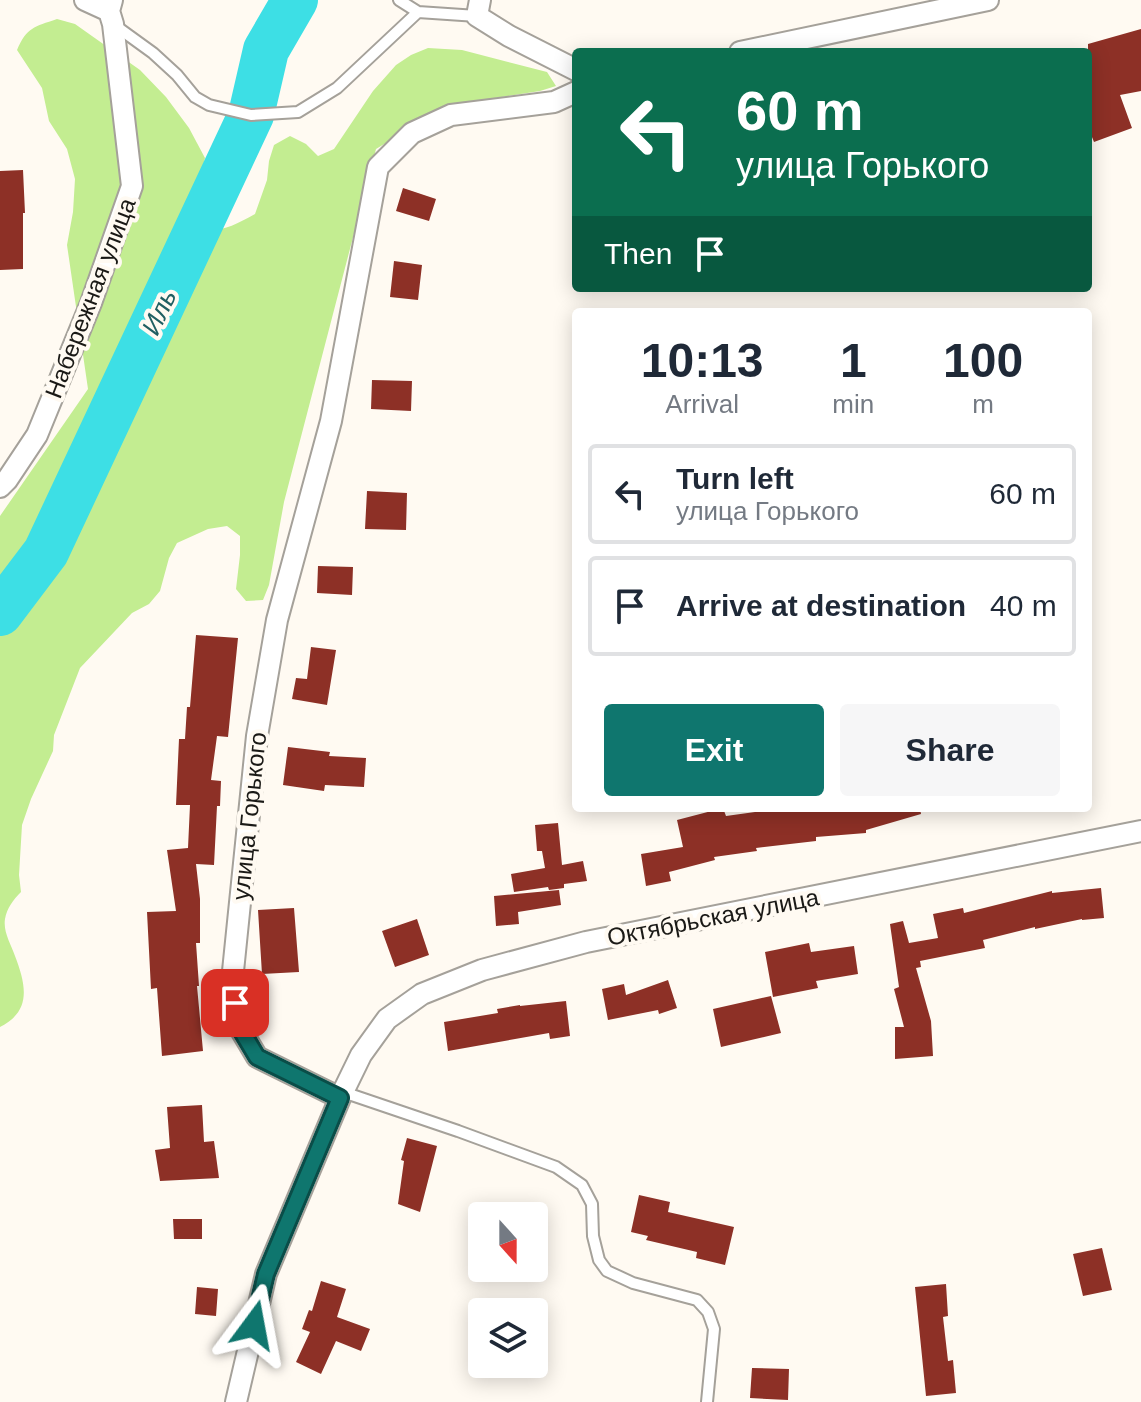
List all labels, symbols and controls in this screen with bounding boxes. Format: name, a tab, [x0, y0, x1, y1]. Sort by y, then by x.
text: 60 m	[736, 79, 864, 142]
icon: left	[604, 80, 708, 184]
text: улица Горького	[736, 145, 989, 186]
street label: Набережная улица	[39, 193, 141, 402]
icon: arrive	[688, 232, 732, 276]
text: Then	[604, 237, 672, 270]
water label: Иль	[135, 284, 183, 340]
text: 10:13	[641, 334, 764, 387]
text: 1	[840, 334, 867, 387]
text: 100	[943, 334, 1023, 387]
text: Arrival	[665, 389, 739, 419]
text: min	[832, 389, 874, 419]
text: m	[972, 389, 994, 419]
text: Turn left	[676, 462, 794, 495]
icon: left	[608, 472, 652, 516]
text: 60 m	[989, 477, 1056, 510]
text: улица Горького	[676, 496, 859, 526]
icon: arrive	[608, 584, 652, 628]
text: Arrive at destination	[676, 589, 966, 622]
text: 40 m	[990, 589, 1057, 622]
button: Exit	[604, 704, 824, 796]
button: Share	[840, 704, 1060, 796]
street label: улица Горького	[227, 731, 271, 901]
street label: Октябрьская улица	[605, 883, 822, 951]
pin	[201, 969, 269, 1037]
icon: arrive	[213, 981, 257, 1025]
north arrow	[468, 1202, 548, 1282]
map controls	[468, 1202, 548, 1378]
position arrow	[212, 1283, 296, 1367]
button: layers	[468, 1298, 548, 1378]

